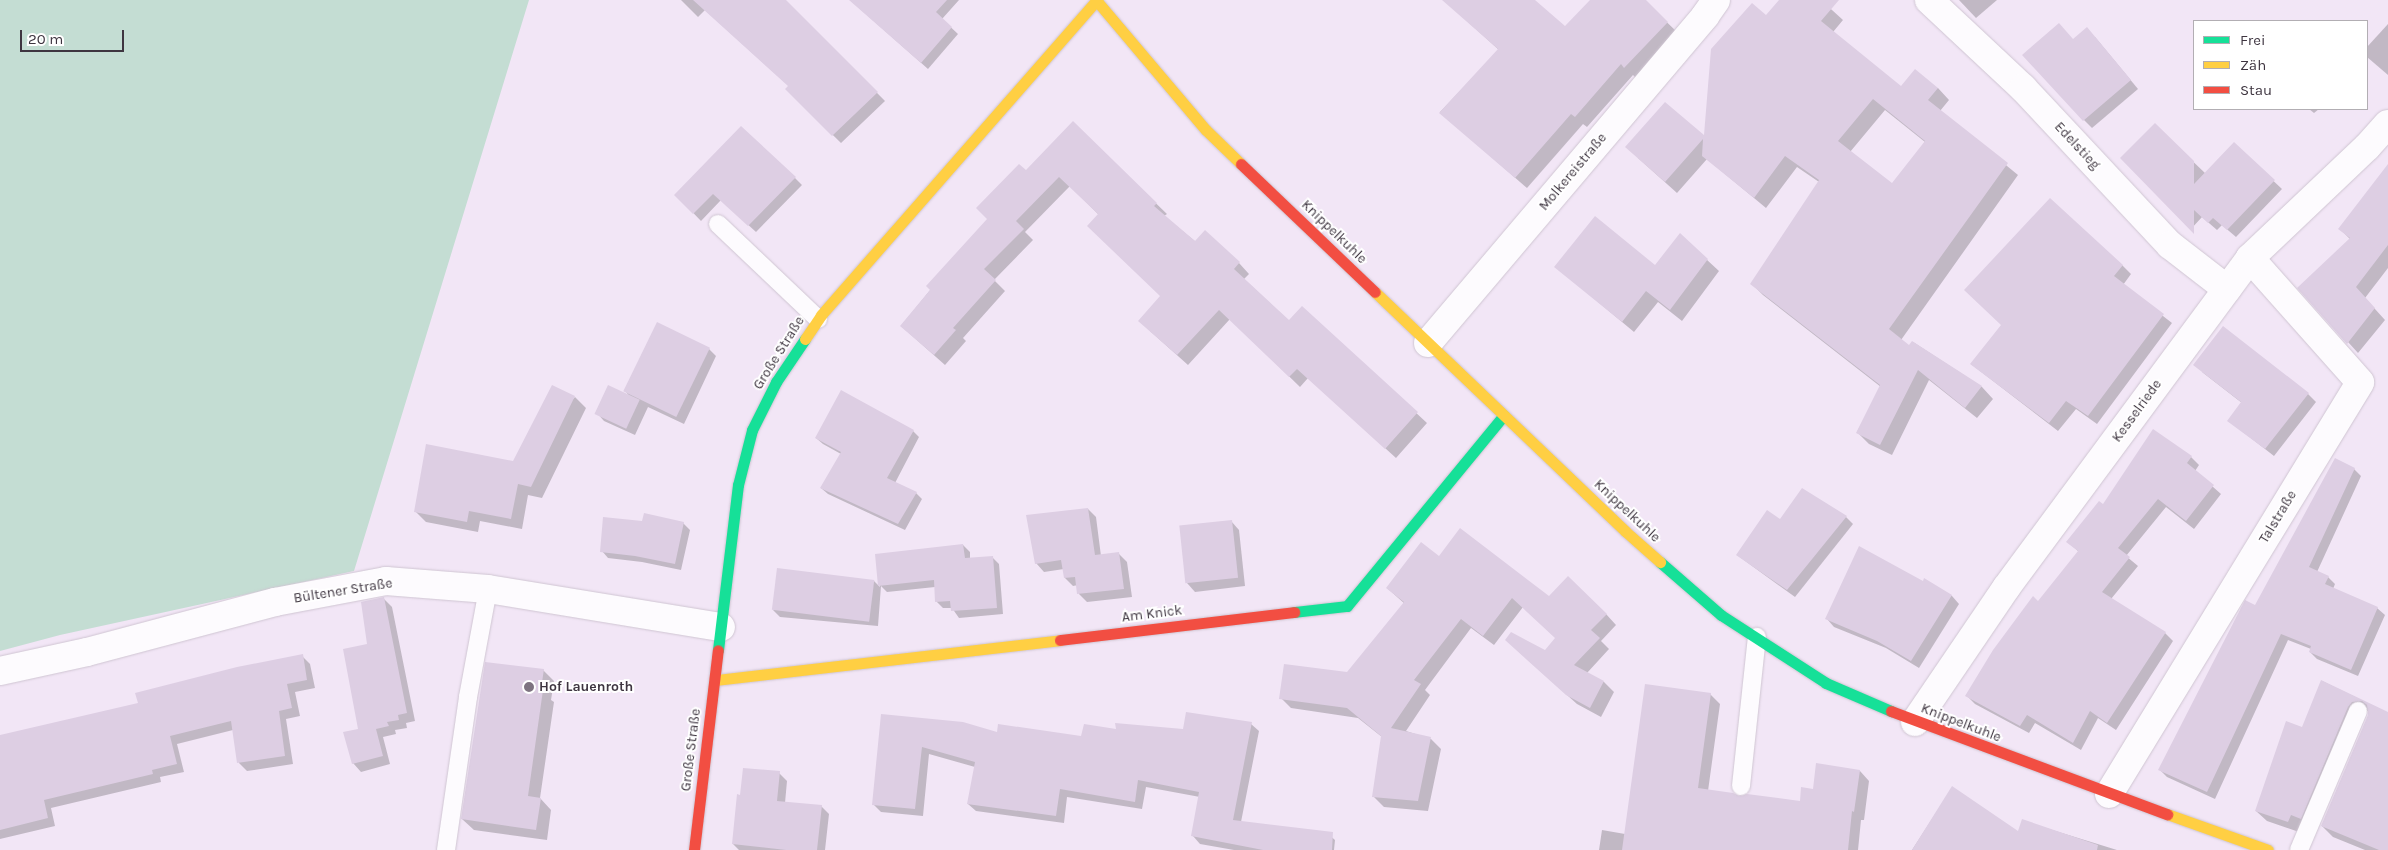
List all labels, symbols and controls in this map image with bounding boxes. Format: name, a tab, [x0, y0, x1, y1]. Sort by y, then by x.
scale bar	[22, 20, 126, 52]
legend	[2193, 20, 2368, 110]
text: 20 m	[28, 30, 63, 48]
text: Frei	[2240, 31, 2265, 49]
text: Zäh	[2240, 56, 2266, 74]
text: Stau	[2240, 81, 2272, 99]
street label: Edelstieg	[2051, 119, 2103, 173]
street label: Molkereistraße	[1536, 130, 1610, 214]
street label: Knippelkuhle	[1298, 197, 1370, 267]
street label: Große Straße	[750, 313, 808, 393]
street label: Kesselriede	[2109, 376, 2165, 446]
street label: Knippelkuhle	[1590, 476, 1664, 546]
street label: Talstraße	[2256, 488, 2300, 546]
street label: Bültener Straße	[292, 575, 394, 607]
street label: Am Knick	[1121, 602, 1183, 626]
place label: Hof Lauenroth	[539, 679, 633, 695]
marker: Hof Lauenroth	[523, 681, 535, 693]
street label: Knippelkuhle	[1919, 700, 2003, 746]
street label: Große Straße	[678, 708, 704, 792]

